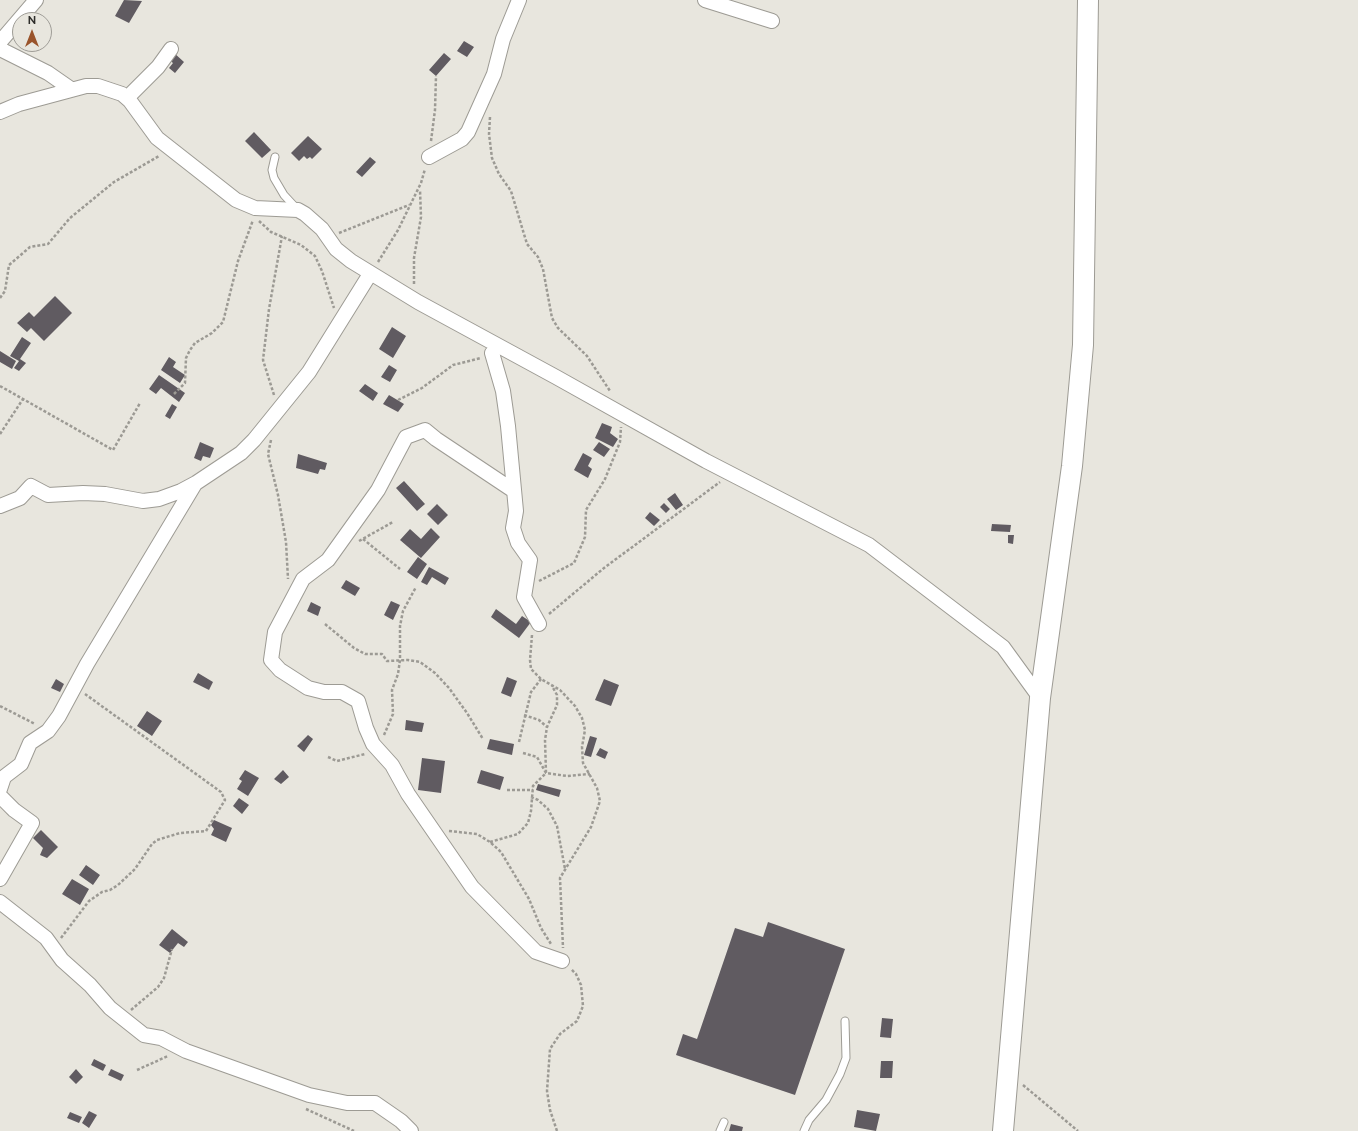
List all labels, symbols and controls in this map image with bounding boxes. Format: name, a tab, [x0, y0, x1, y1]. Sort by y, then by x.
north arrow	[12, 12, 52, 52]
text: N	[28, 14, 36, 27]

